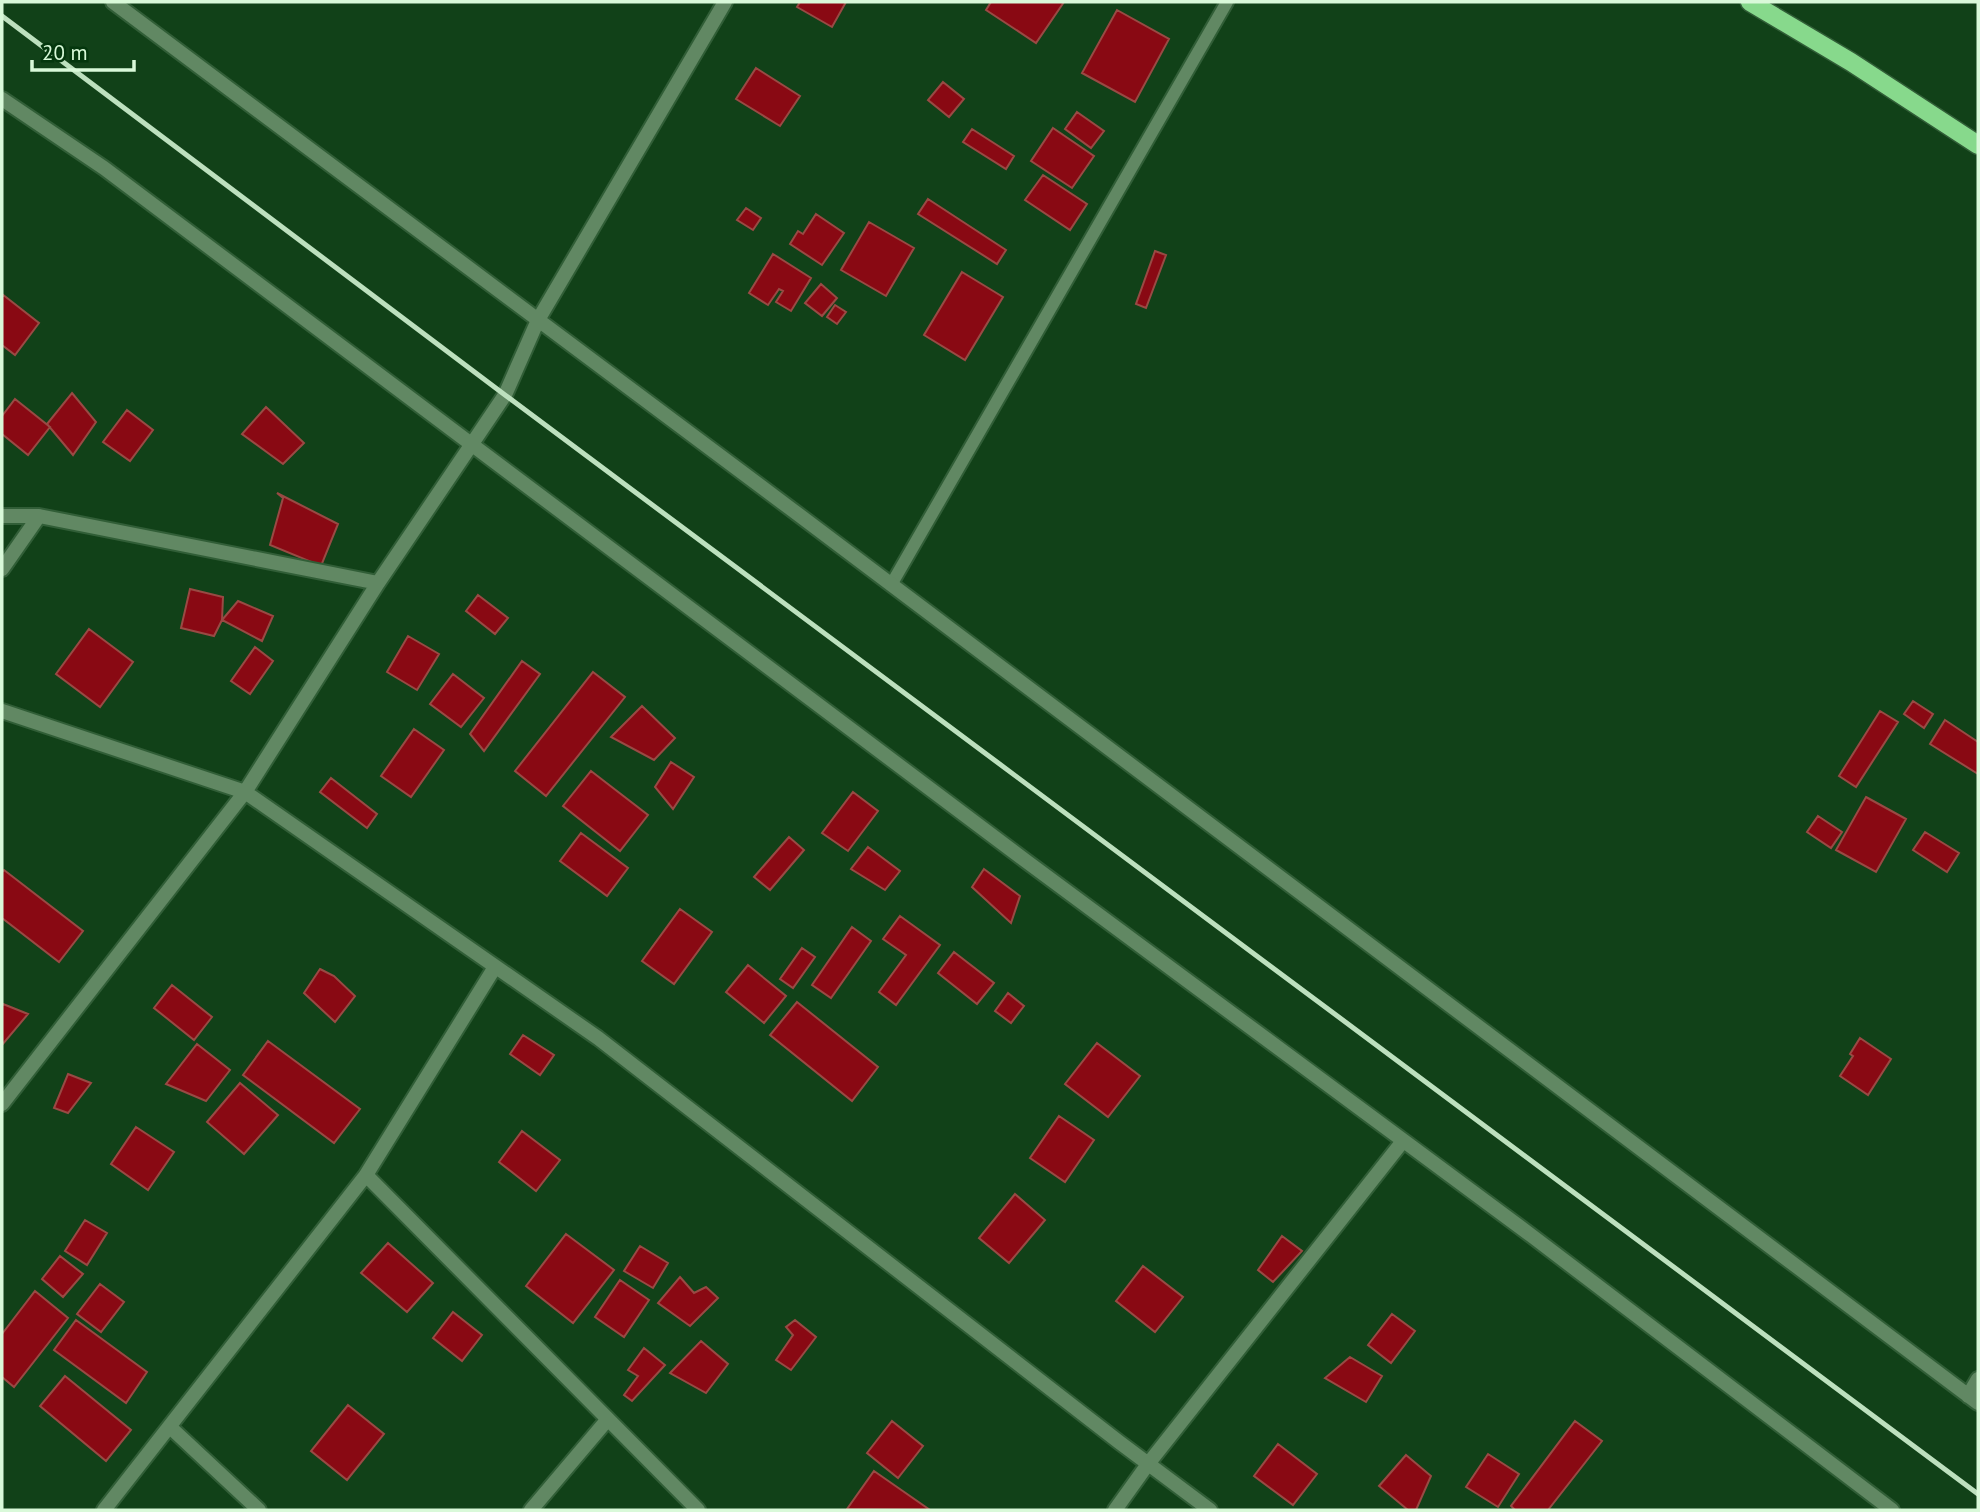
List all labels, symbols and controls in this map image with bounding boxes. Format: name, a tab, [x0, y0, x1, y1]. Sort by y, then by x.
scale bar	[32, 28, 133, 72]
text: 20 m	[42, 39, 88, 66]

